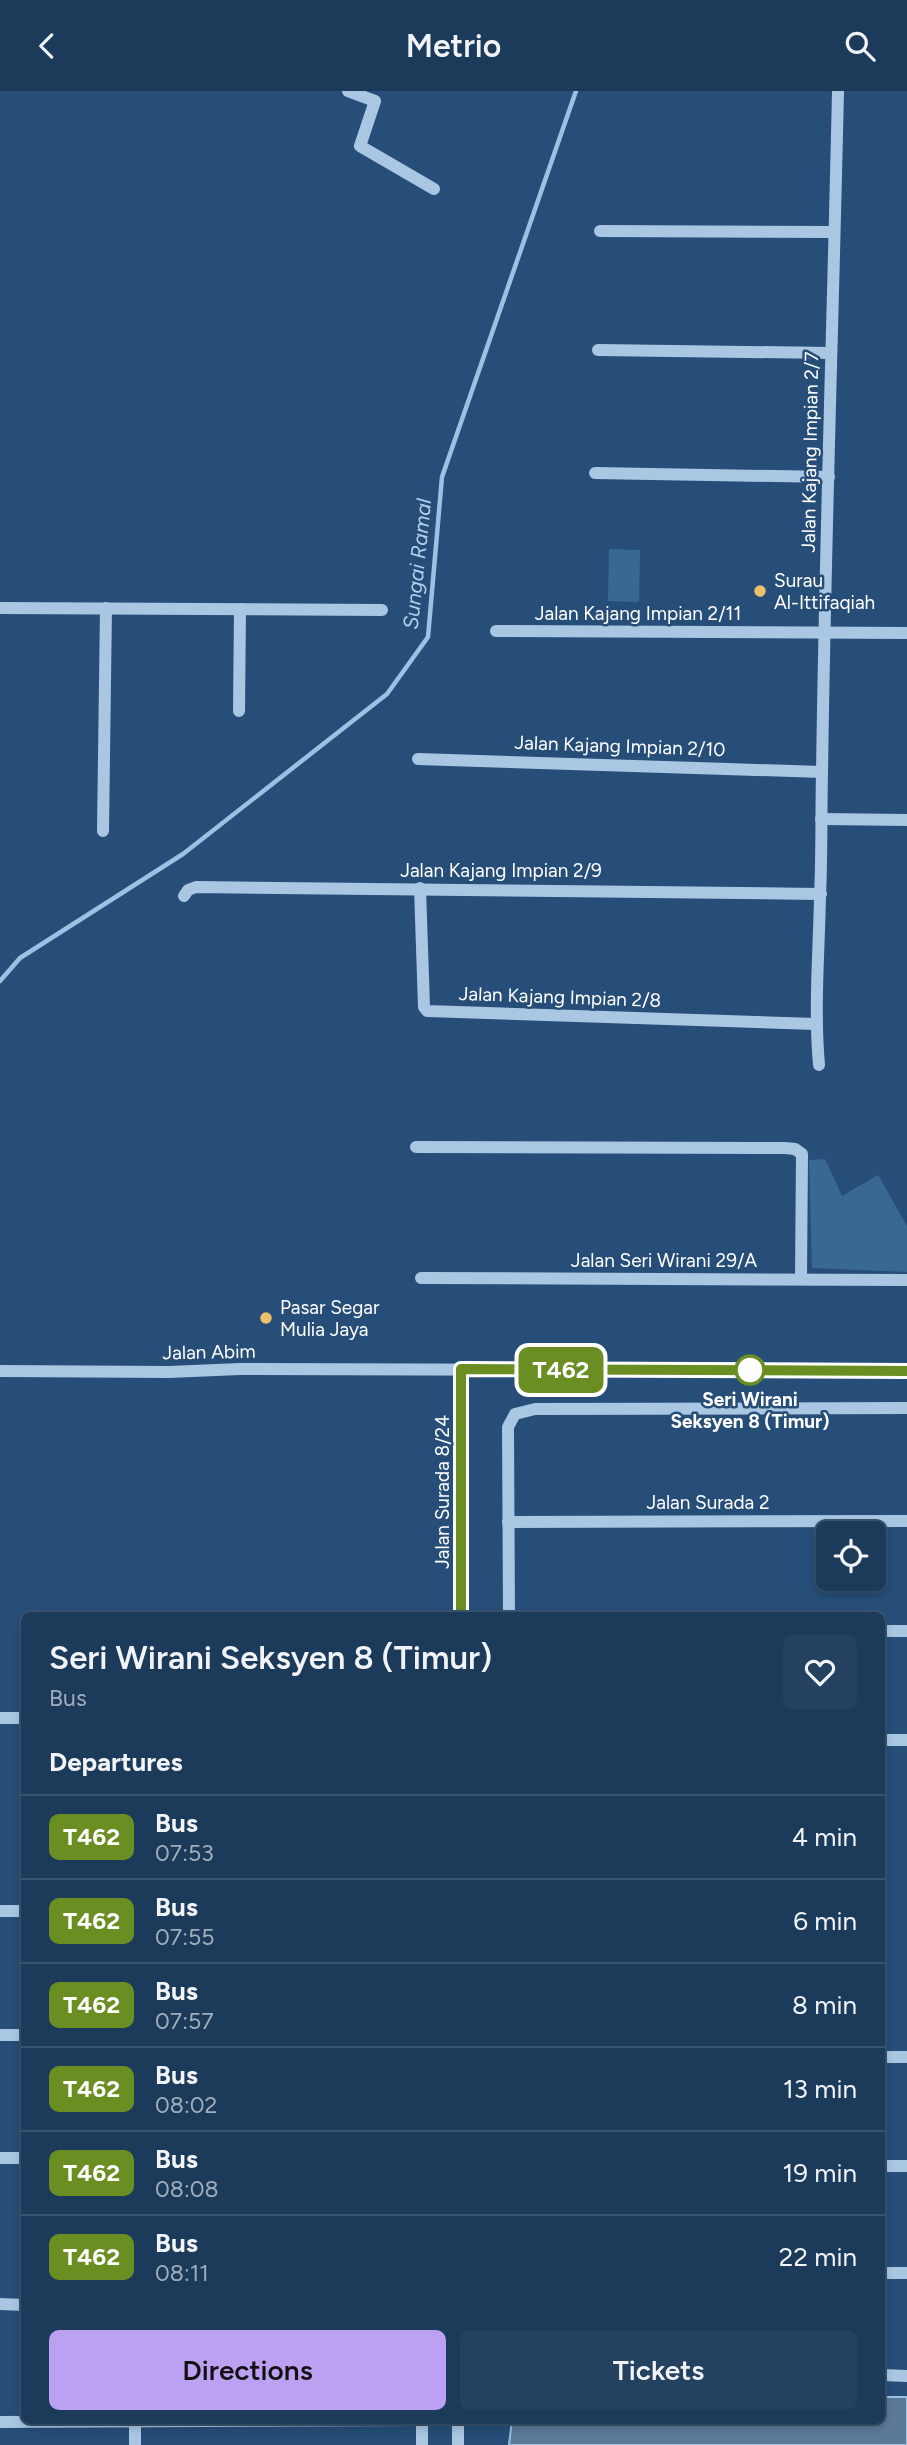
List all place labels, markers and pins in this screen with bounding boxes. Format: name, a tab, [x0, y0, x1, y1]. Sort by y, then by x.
place label: Surau Al-Ittifaqiah	[774, 569, 875, 614]
marker: Surau Al-Ittifaqiah	[752, 583, 768, 599]
place label: Pasar Segar Mulia Jaya	[280, 1296, 380, 1341]
marker: Pasar Segar Mulia Jaya	[258, 1310, 274, 1326]
marker: Seri Wirani Seksyen 8 (Timur)	[735, 1355, 765, 1385]
place label: Seri Wirani Seksyen 8 (Timur)	[671, 1388, 829, 1433]

